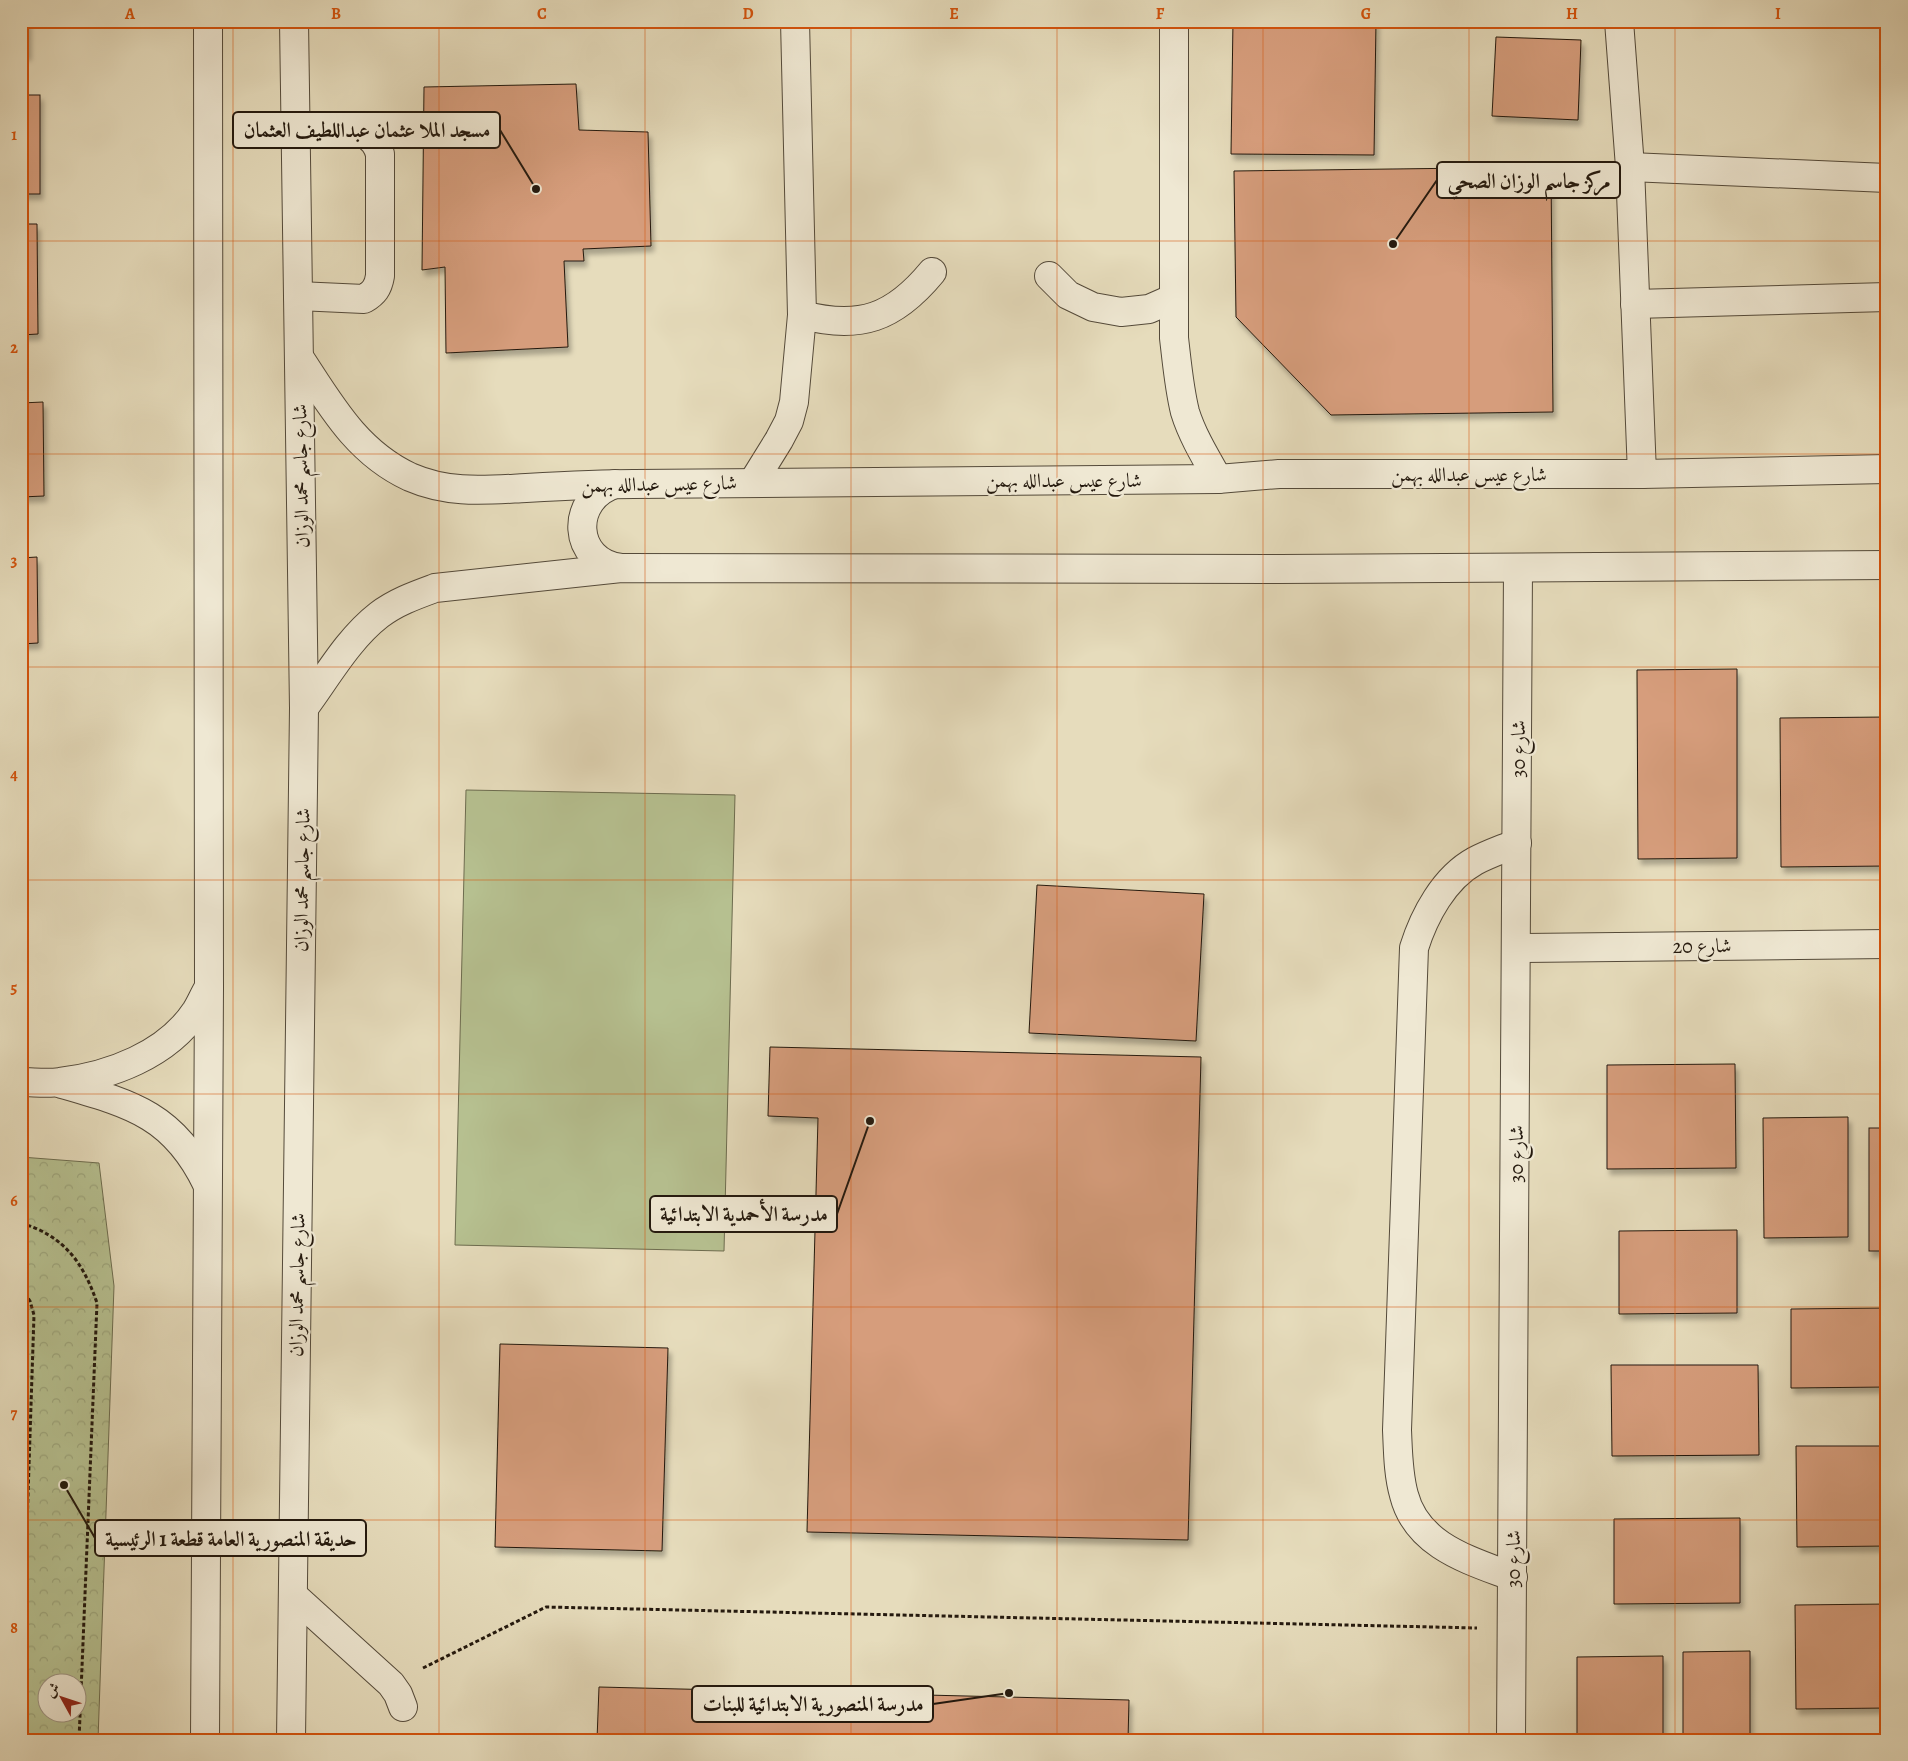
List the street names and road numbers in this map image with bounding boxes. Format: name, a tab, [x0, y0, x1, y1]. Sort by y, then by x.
street label: شارع جاسم محمد الوزان	[286, 404, 322, 548]
street label: شارع عيس عبدالله بهمن	[1391, 461, 1547, 492]
street label: شارع عيس عبدالله بهمن	[986, 467, 1142, 498]
street label: شارع عيس عبدالله بهمن	[581, 469, 737, 503]
street label: شارع 30	[1505, 720, 1536, 778]
street label: شارع جاسم محمد الوزان	[287, 808, 323, 952]
street label: شارع 20	[1672, 932, 1732, 964]
street label: شارع 30	[1503, 1125, 1534, 1183]
street label: شارع جاسم محمد الوزان	[282, 1213, 318, 1357]
street label: شارع 30	[1500, 1530, 1531, 1588]

